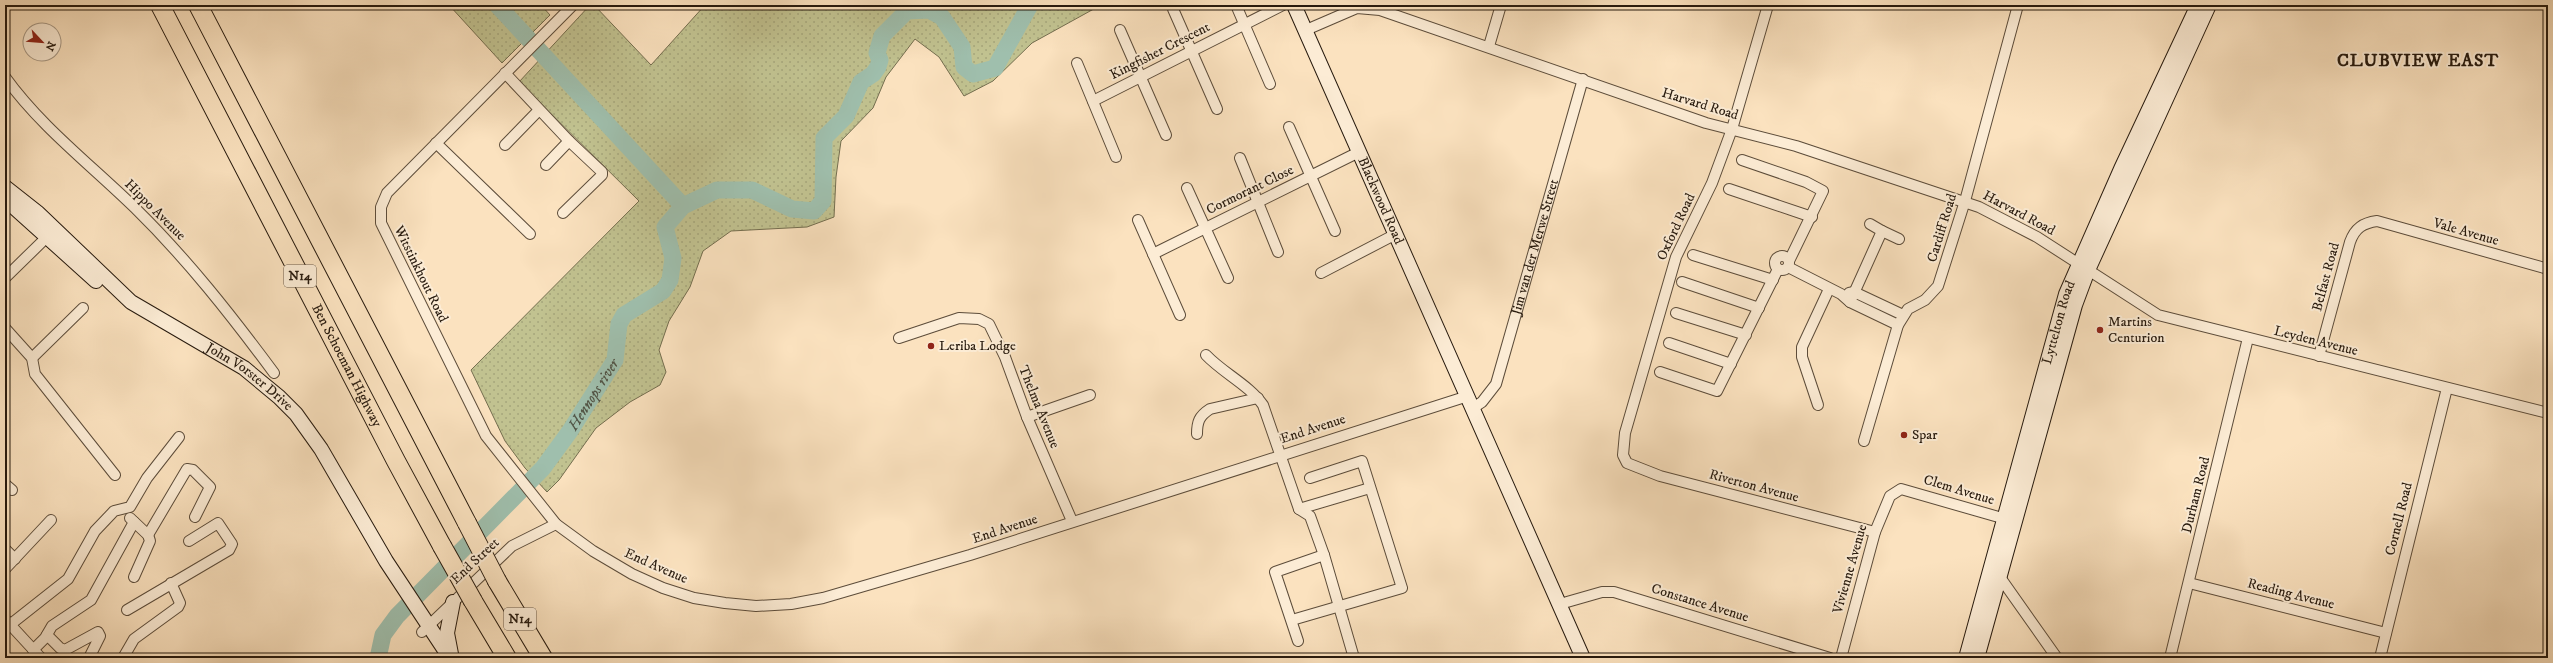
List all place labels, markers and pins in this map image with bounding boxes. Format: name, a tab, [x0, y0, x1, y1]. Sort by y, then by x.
place label: Martins Centurion	[2108, 313, 2165, 347]
marker: Martins Centurion	[2095, 325, 2105, 335]
place label: Leriba Lodge	[939, 337, 1016, 355]
marker: Leriba Lodge	[926, 341, 936, 351]
place label: Spar	[1912, 426, 1938, 444]
marker: Spar	[1899, 430, 1909, 440]

